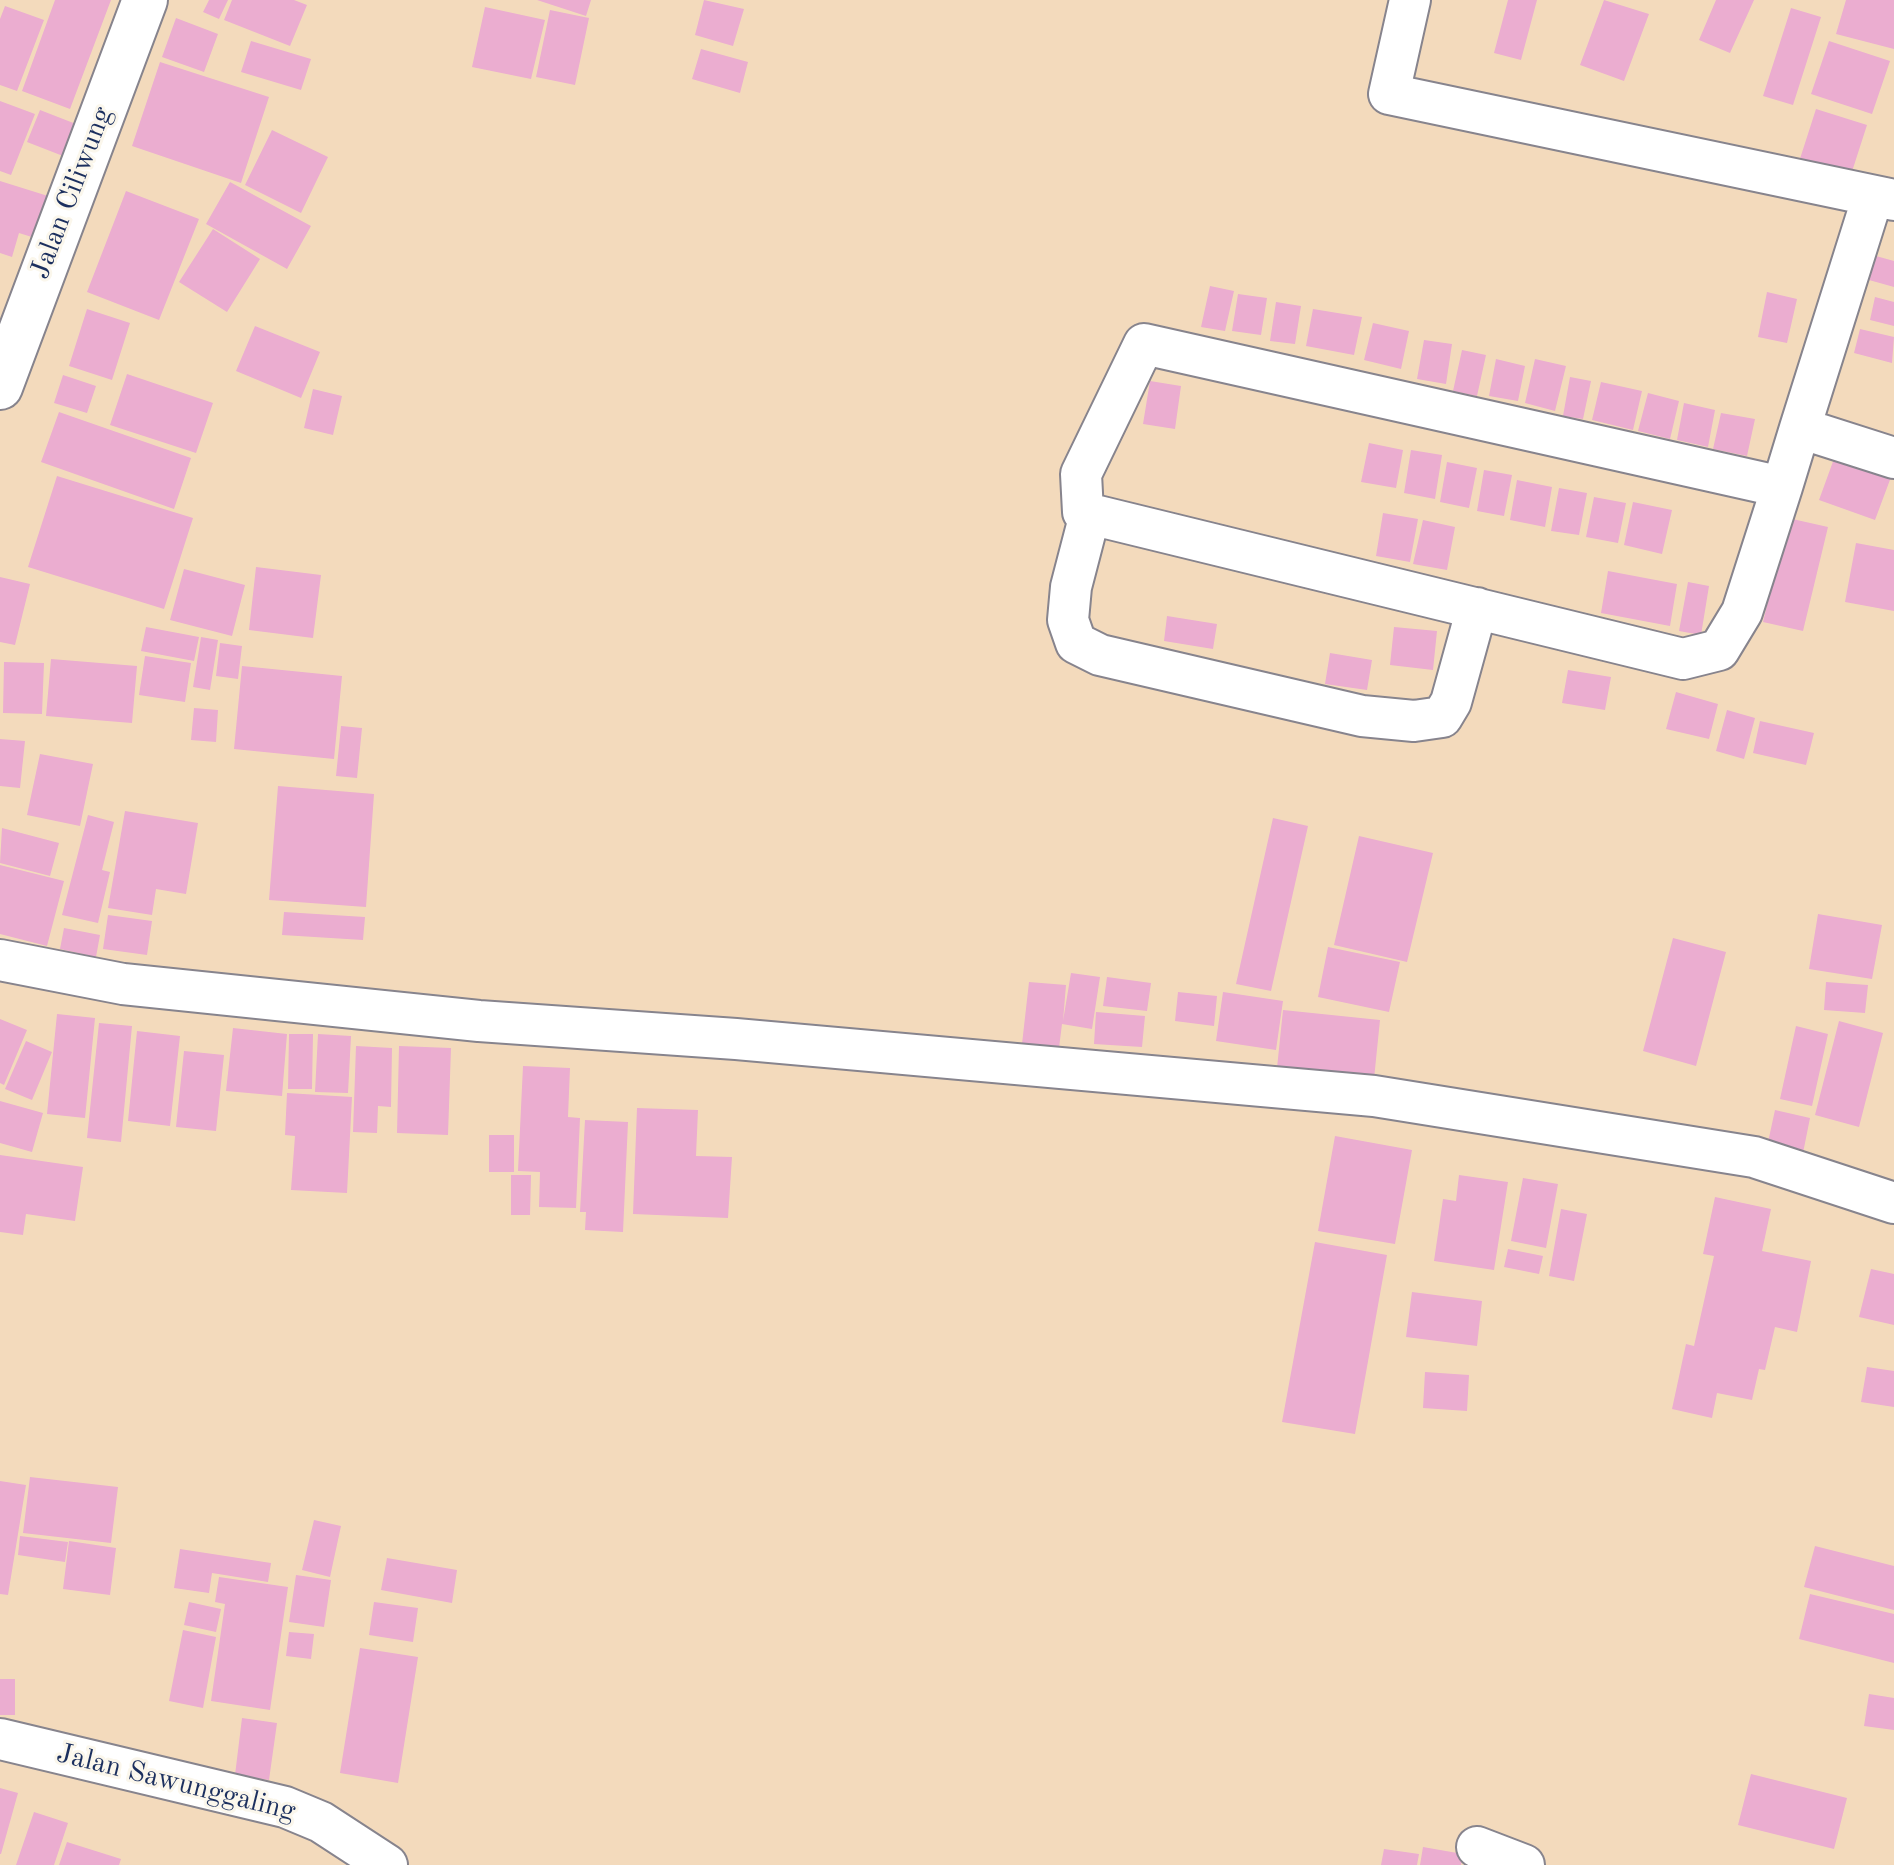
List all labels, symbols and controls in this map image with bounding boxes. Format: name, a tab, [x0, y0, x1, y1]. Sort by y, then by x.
street label: Jalan Ciliwung	[24, 102, 120, 284]
street label: Jalan Sawunggaling	[53, 1737, 299, 1829]

